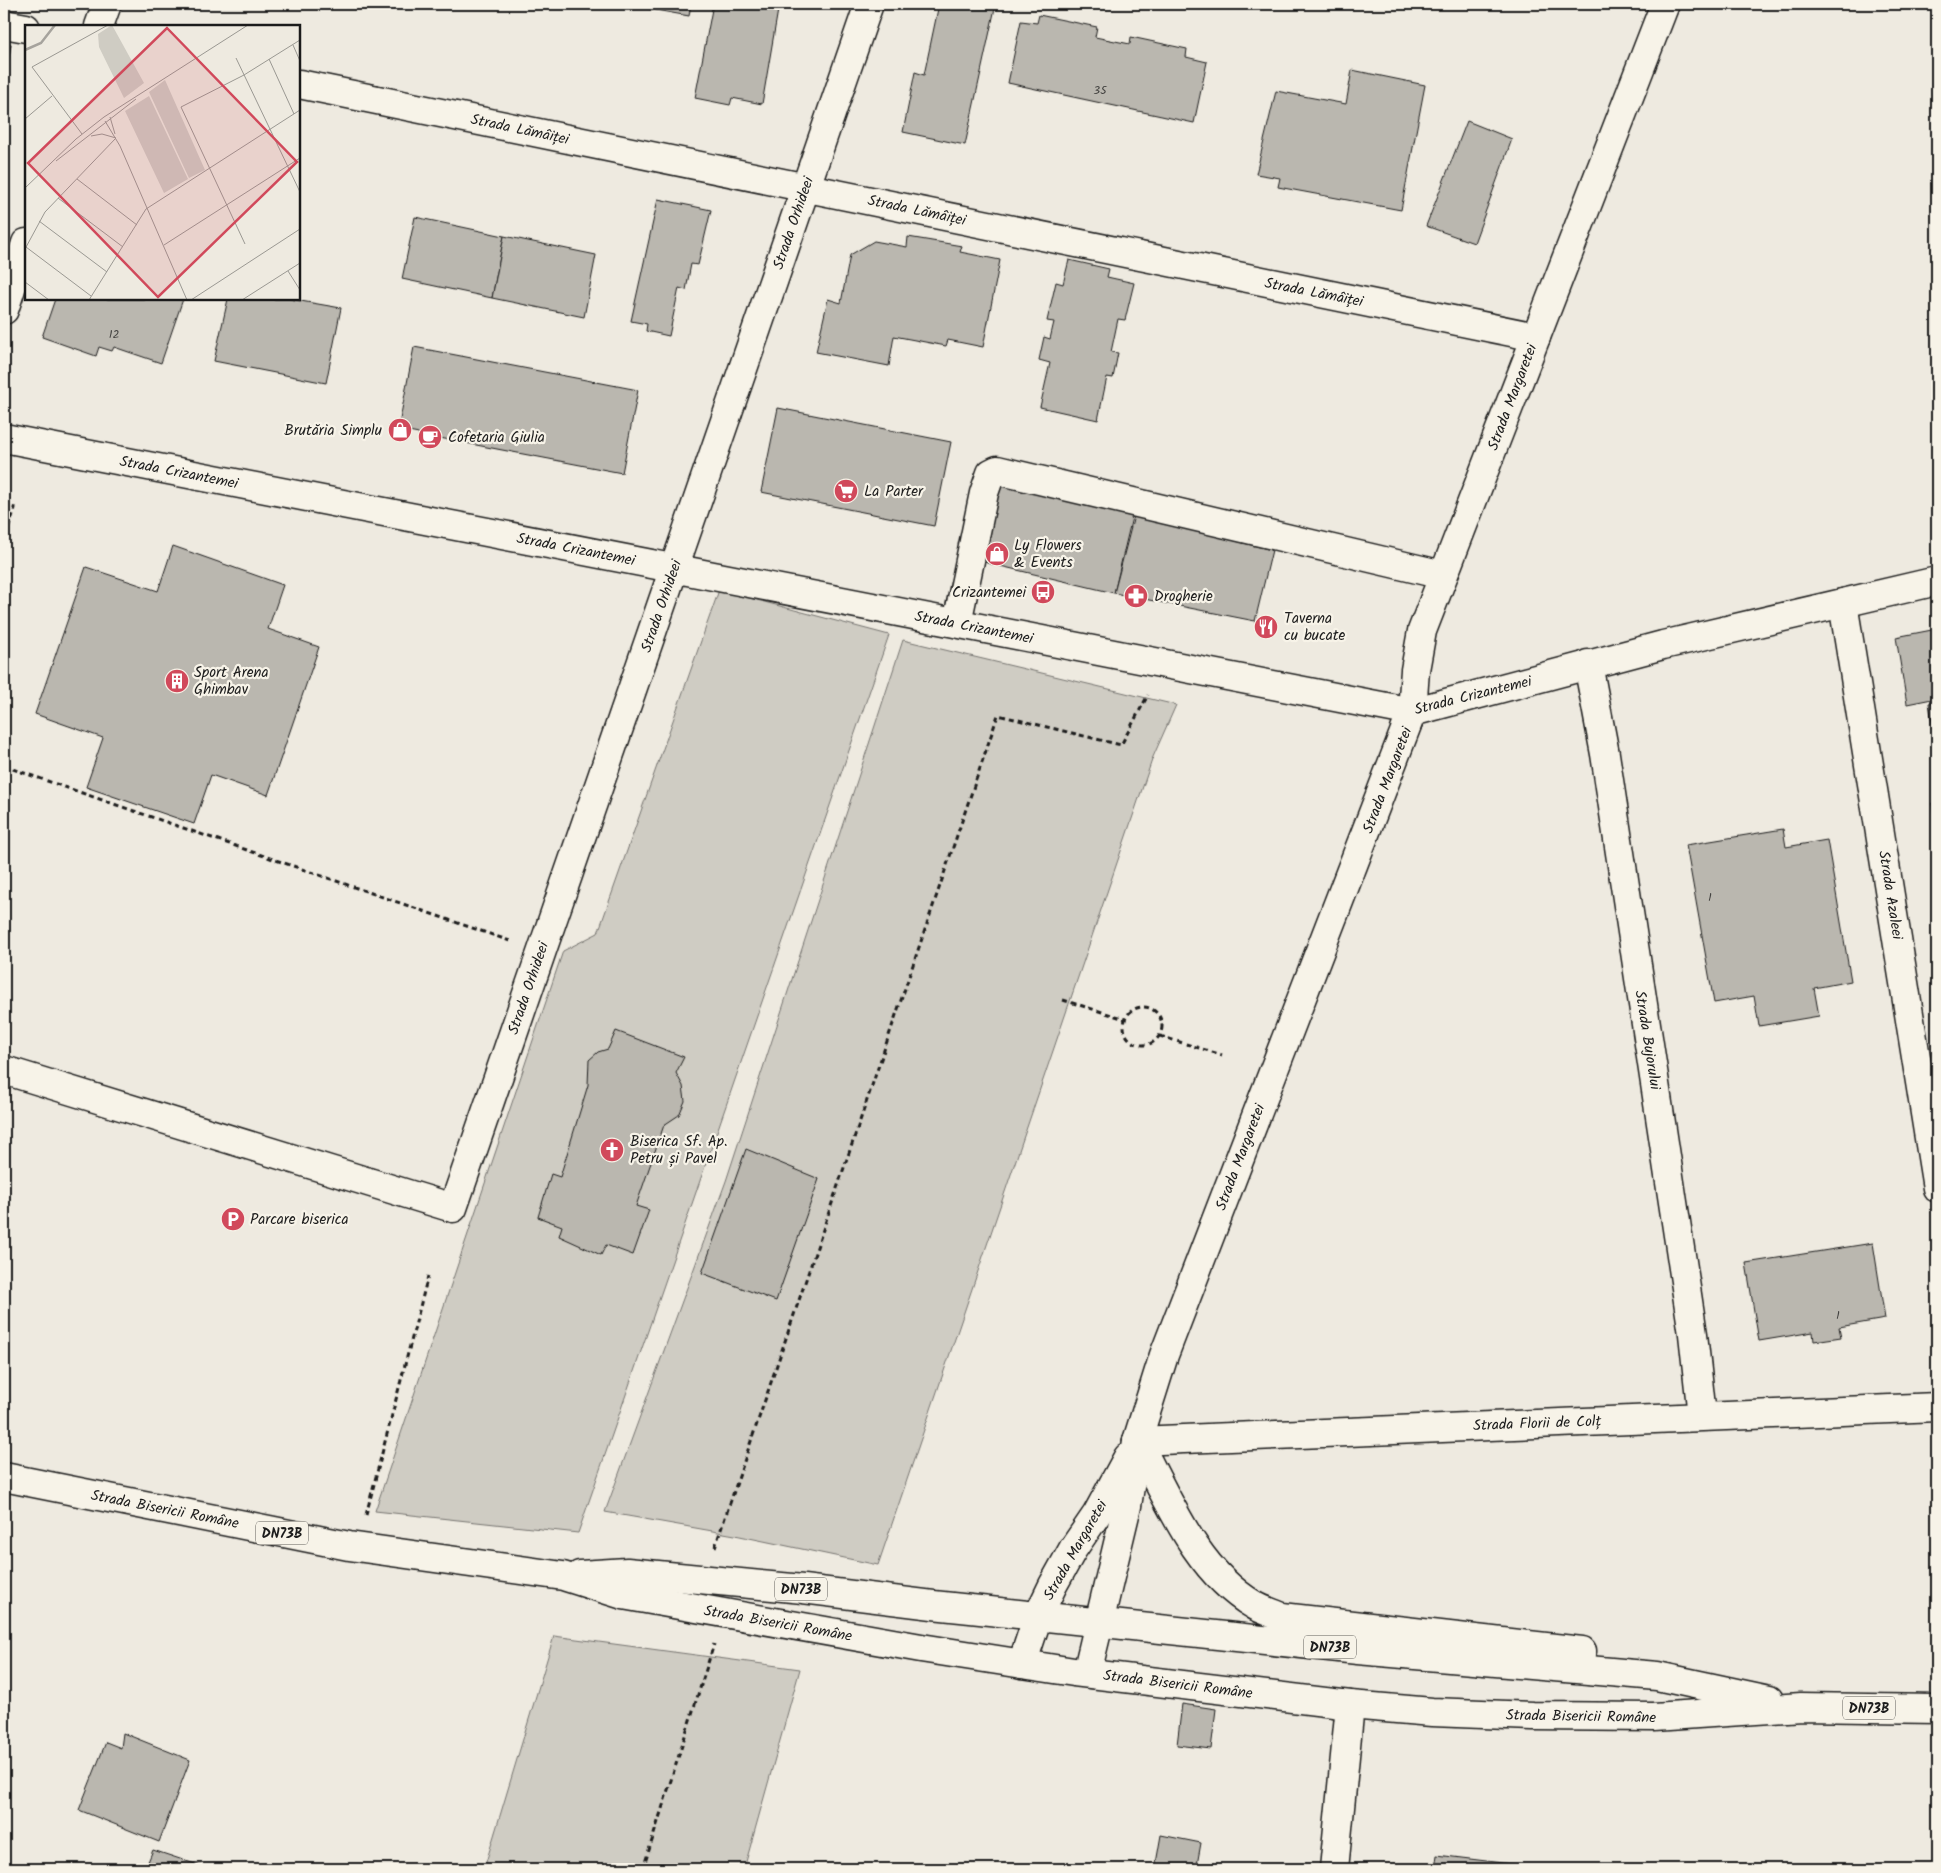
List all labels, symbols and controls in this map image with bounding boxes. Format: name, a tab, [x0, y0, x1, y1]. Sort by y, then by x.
inset map	[25, 25, 300, 300]
house number: 35	[1093, 81, 1108, 100]
street label: Strada Lămâiței	[468, 108, 573, 152]
street label: Strada Orhideei	[767, 172, 821, 273]
street label: Strada Lămâiței	[865, 189, 970, 233]
street label: Strada Lămâiței	[1262, 272, 1367, 315]
house number: 12	[109, 325, 119, 344]
street label: Strada Margaretei	[1482, 339, 1545, 454]
shop icon: Brutăria Simplu	[387, 417, 413, 443]
place label: Brutăria Simplu	[284, 419, 382, 443]
cafe icon: Cofetaria Giulia	[417, 424, 443, 450]
place label: Cofetaria Giulia	[448, 426, 545, 450]
street label: Strada Crizantemei	[117, 450, 242, 497]
supermarket icon: La Parter	[833, 478, 859, 504]
place label: La Parter	[864, 480, 924, 504]
street label: Strada Crizantemei	[514, 527, 639, 574]
place label: Ly Flowers & Events	[1014, 534, 1082, 575]
shop icon: Ly Flowers & Events	[984, 541, 1010, 567]
street label: Strada Orhideei	[635, 555, 689, 656]
bus stop icon: Crizantemei	[1030, 579, 1056, 605]
place label: Crizantemei	[952, 581, 1027, 605]
pharmacy icon: Drogherie	[1123, 583, 1149, 609]
place label: Drogherie	[1154, 585, 1213, 609]
street label: Strada Crizantemei	[912, 605, 1037, 652]
place label: Taverna cu bucate	[1284, 607, 1346, 648]
restaurant icon: Taverna cu bucate	[1253, 614, 1279, 640]
place label: Sport Arena Ghimbav	[194, 661, 269, 702]
building icon: Sport Arena Ghimbav	[164, 668, 190, 694]
street label: Strada Crizantemei	[1412, 669, 1536, 722]
street label: Strada Margaretei	[1357, 722, 1420, 837]
street label: Strada Azaleei	[1871, 849, 1909, 943]
house number: 1	[1708, 888, 1712, 907]
street label: Strada Orhideei	[502, 937, 556, 1038]
street label: Strada Bujorului	[1627, 989, 1667, 1093]
street label: Strada Margaretei	[1210, 1099, 1273, 1214]
place label: Biserica Sf. Ap. Petru și Pavel	[630, 1130, 728, 1171]
church icon: Biserica Sf. Ap. Petru și Pavel	[599, 1137, 625, 1163]
parking icon: Parcare biserica	[220, 1206, 246, 1232]
place label: Parcare biserica	[250, 1208, 348, 1232]
house number: 1	[1836, 1306, 1840, 1325]
street label: Strada Florii de Colț	[1473, 1410, 1602, 1438]
street label: Strada Bisericii Române	[89, 1484, 241, 1536]
street label: Strada Margaretei	[1037, 1495, 1115, 1605]
road number: DN73B	[256, 1522, 308, 1545]
road number: DN73B	[775, 1578, 827, 1600]
street label: Strada Bisericii Române	[702, 1599, 854, 1649]
road number: DN73B	[1304, 1635, 1356, 1658]
street label: Strada Bisericii Române	[1102, 1664, 1254, 1706]
road number: DN73B	[1843, 1696, 1895, 1720]
street label: Strada Bisericii Române	[1506, 1704, 1657, 1730]

